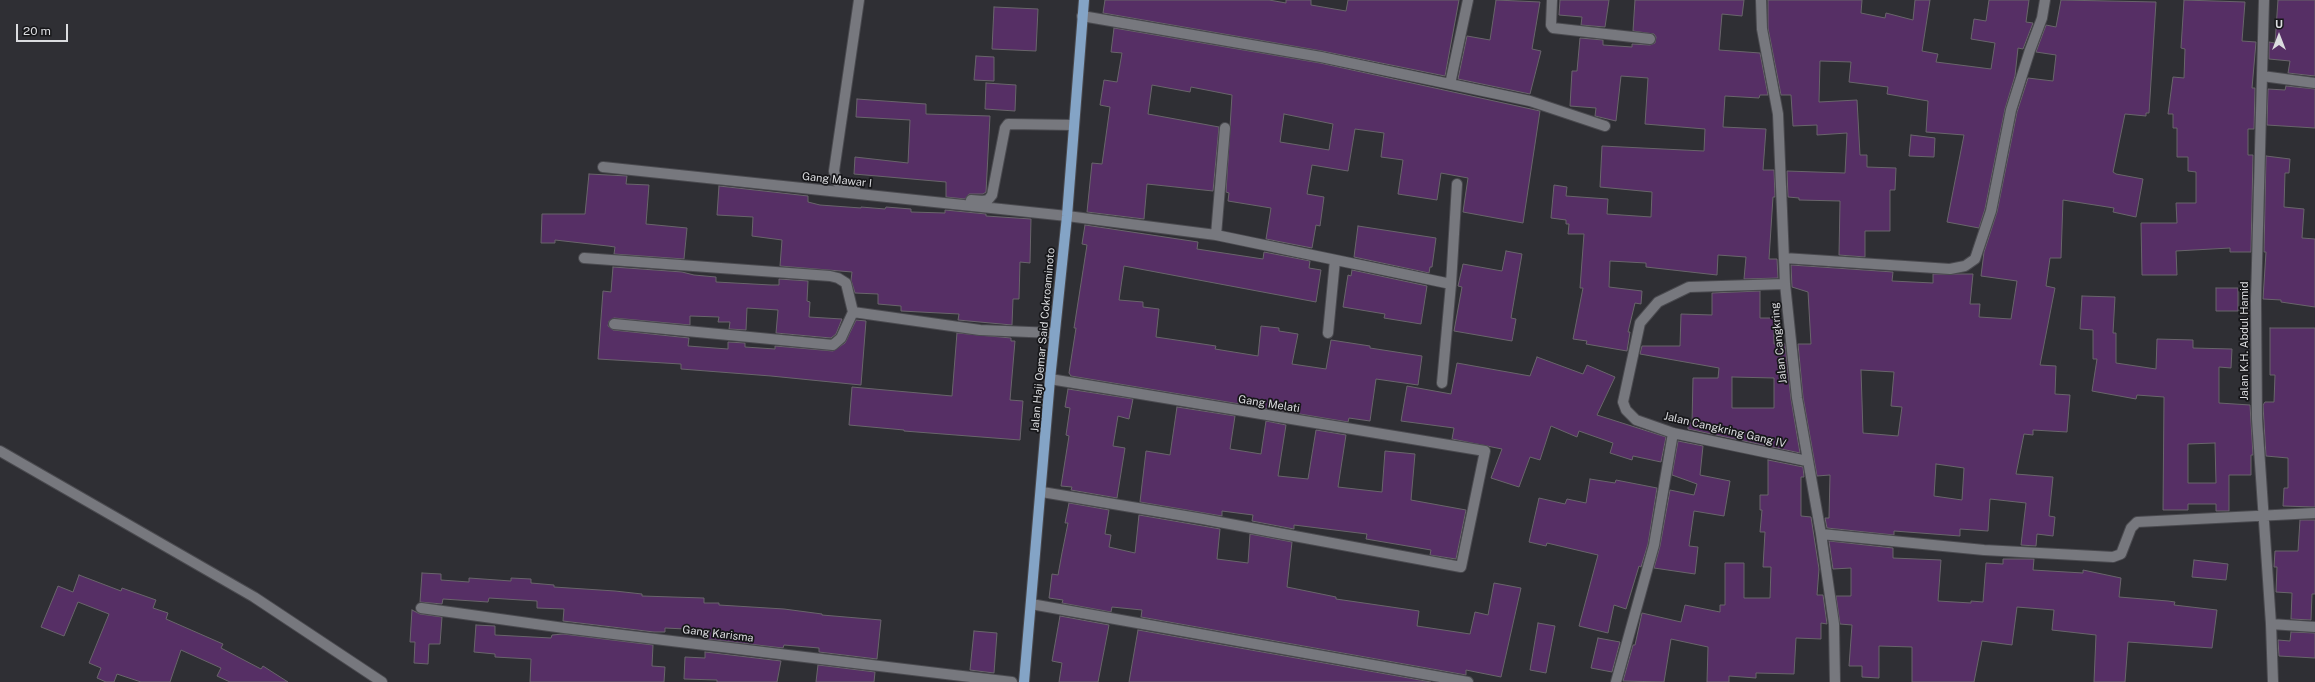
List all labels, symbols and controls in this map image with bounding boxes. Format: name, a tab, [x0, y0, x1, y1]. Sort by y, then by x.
scale bar	[18, 16, 70, 42]
north arrow	[2259, 16, 2299, 56]
text: U	[2275, 18, 2283, 30]
text: 20 m	[23, 24, 51, 38]
street label: Gang Mawar I	[801, 170, 873, 190]
street label: Jalan Haji Oemar Said Cokroaminoto	[1028, 247, 1058, 433]
street label: Jalan K.H. Abdul Hamid	[2238, 282, 2252, 400]
street label: Jalan Cangkring	[1768, 302, 1790, 384]
street label: Gang Melati	[1237, 393, 1301, 415]
street label: Jalan Cangkring Gang IV	[1663, 409, 1787, 451]
street label: Gang Karisma	[682, 623, 754, 645]

